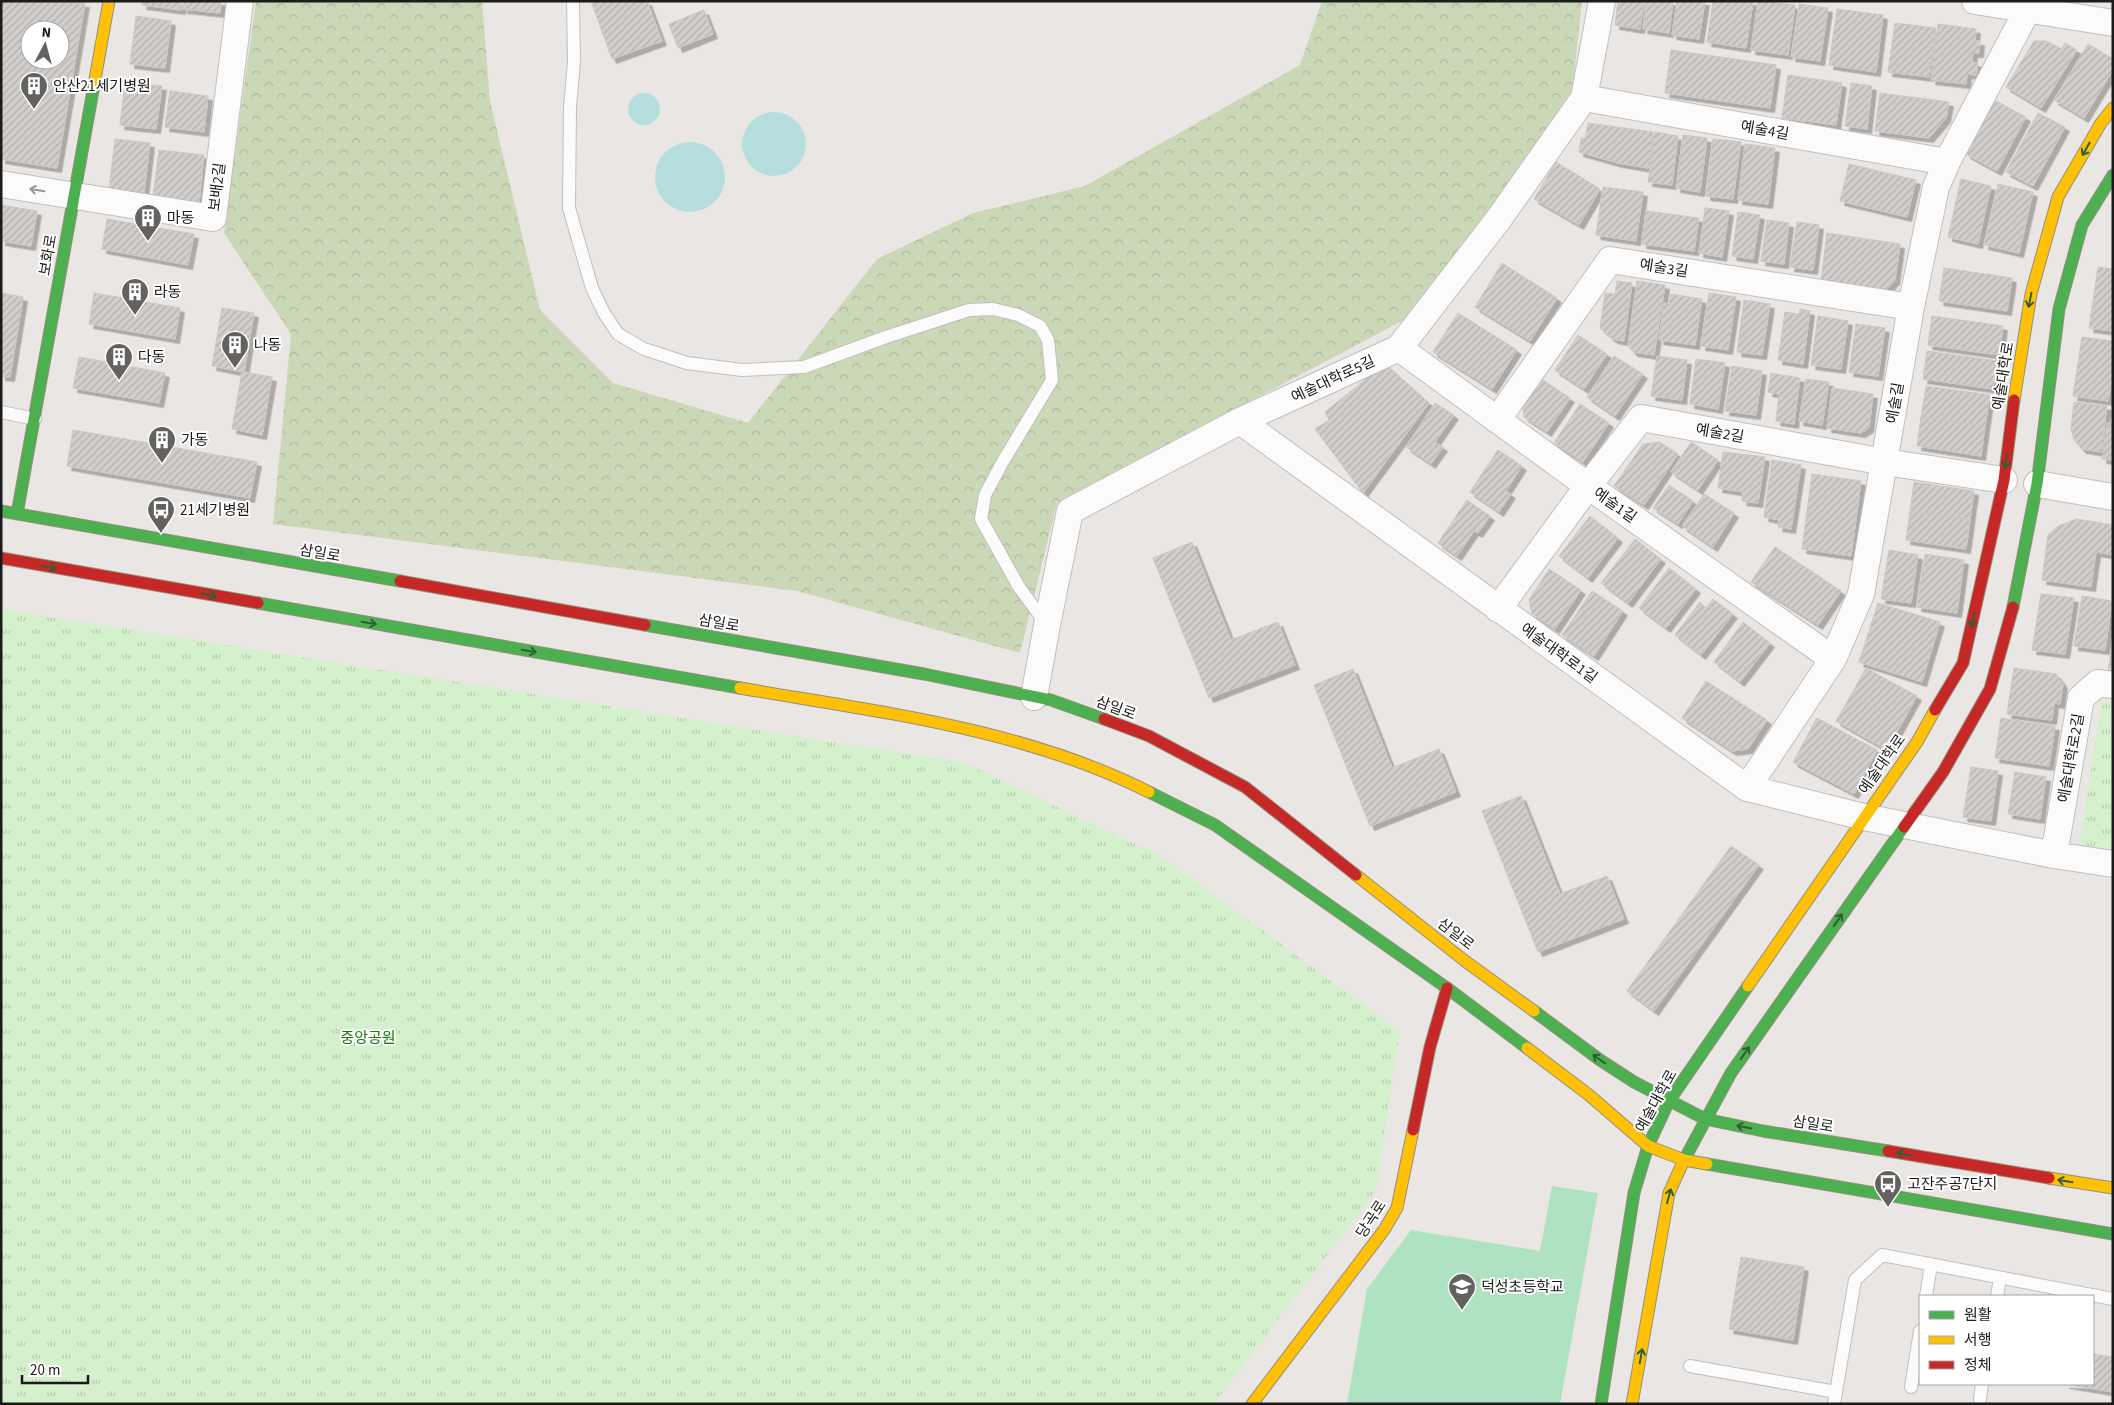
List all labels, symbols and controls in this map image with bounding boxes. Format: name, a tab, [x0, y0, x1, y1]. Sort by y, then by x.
north arrow	[20, 20, 70, 70]
text: N	[41, 23, 52, 43]
building icon: 안산21세기병원	[19, 71, 49, 110]
place label: 안산21세기병원	[53, 76, 151, 97]
street label: 예술4길	[1739, 116, 1791, 145]
one-way arrow	[2081, 142, 2091, 156]
street label: 보배2길	[204, 162, 231, 213]
one-way arrow	[30, 184, 46, 194]
building icon: 마동	[133, 203, 163, 242]
place label: 마동	[167, 208, 195, 229]
street label: 보화로	[35, 233, 62, 277]
street label: 예술3길	[1638, 254, 1690, 283]
building icon: 라동	[120, 277, 150, 316]
place label: 라동	[154, 282, 182, 303]
one-way arrow	[2025, 292, 2035, 308]
building icon: 나동	[220, 330, 250, 369]
place label: 나동	[254, 335, 282, 356]
street label: 예술대학로	[1988, 340, 2019, 412]
building icon: 다동	[104, 342, 134, 381]
place label: 다동	[138, 347, 166, 368]
street label: 예술대학로5길	[1288, 351, 1379, 408]
street label: 예술길	[1882, 381, 1909, 425]
street label: 예술2길	[1694, 419, 1746, 448]
building icon: 가동	[147, 425, 177, 464]
place label: 가동	[181, 430, 209, 451]
one-way arrow	[2001, 453, 2011, 469]
street label: 예술1길	[1589, 483, 1641, 528]
bus stop icon: 21세기병원	[146, 495, 176, 534]
place label: 21세기병원	[180, 500, 250, 521]
street label: 삼일로	[298, 540, 342, 567]
one-way arrow	[41, 562, 57, 572]
one-way arrow	[201, 590, 217, 600]
street label: 삼일로	[697, 610, 741, 637]
one-way arrow	[1968, 611, 1977, 627]
one-way arrow	[361, 618, 377, 628]
street label: 예술대학로1길	[1516, 618, 1601, 688]
one-way arrow	[521, 646, 537, 656]
street label: 삼일로	[1093, 692, 1139, 725]
street label: 예술대학로2길	[2053, 712, 2090, 804]
street label: 예술대학로	[1854, 730, 1911, 799]
street label: 삼일로	[1433, 913, 1478, 955]
one-way arrow	[1833, 913, 1843, 927]
park label: 중앙공원	[340, 1028, 396, 1049]
one-way arrow	[1740, 1046, 1750, 1060]
one-way arrow	[1592, 1053, 1606, 1064]
street label: 예술대학로	[1631, 1066, 1682, 1137]
street label: 삼일로	[1791, 1111, 1835, 1138]
one-way arrow	[1737, 1122, 1753, 1131]
one-way arrow	[1897, 1149, 1913, 1159]
bus stop icon: 고잔주공7단지	[1873, 1169, 1903, 1208]
place label: 고잔주공7단지	[1907, 1174, 1997, 1195]
one-way arrow	[2057, 1175, 2073, 1185]
one-way arrow	[1665, 1188, 1674, 1204]
street label: 당곡로	[1351, 1196, 1392, 1242]
school or university icon: 덕성초등학교	[1447, 1272, 1477, 1311]
place label: 덕성초등학교	[1481, 1277, 1564, 1298]
legend	[1919, 1295, 2094, 1385]
text: 원활	[1964, 1305, 1992, 1326]
text: 서행	[1964, 1330, 1992, 1351]
one-way arrow	[1636, 1348, 1646, 1364]
scale bar	[22, 1352, 89, 1384]
text: 정체	[1964, 1355, 1992, 1376]
text: 20 m	[30, 1360, 60, 1381]

